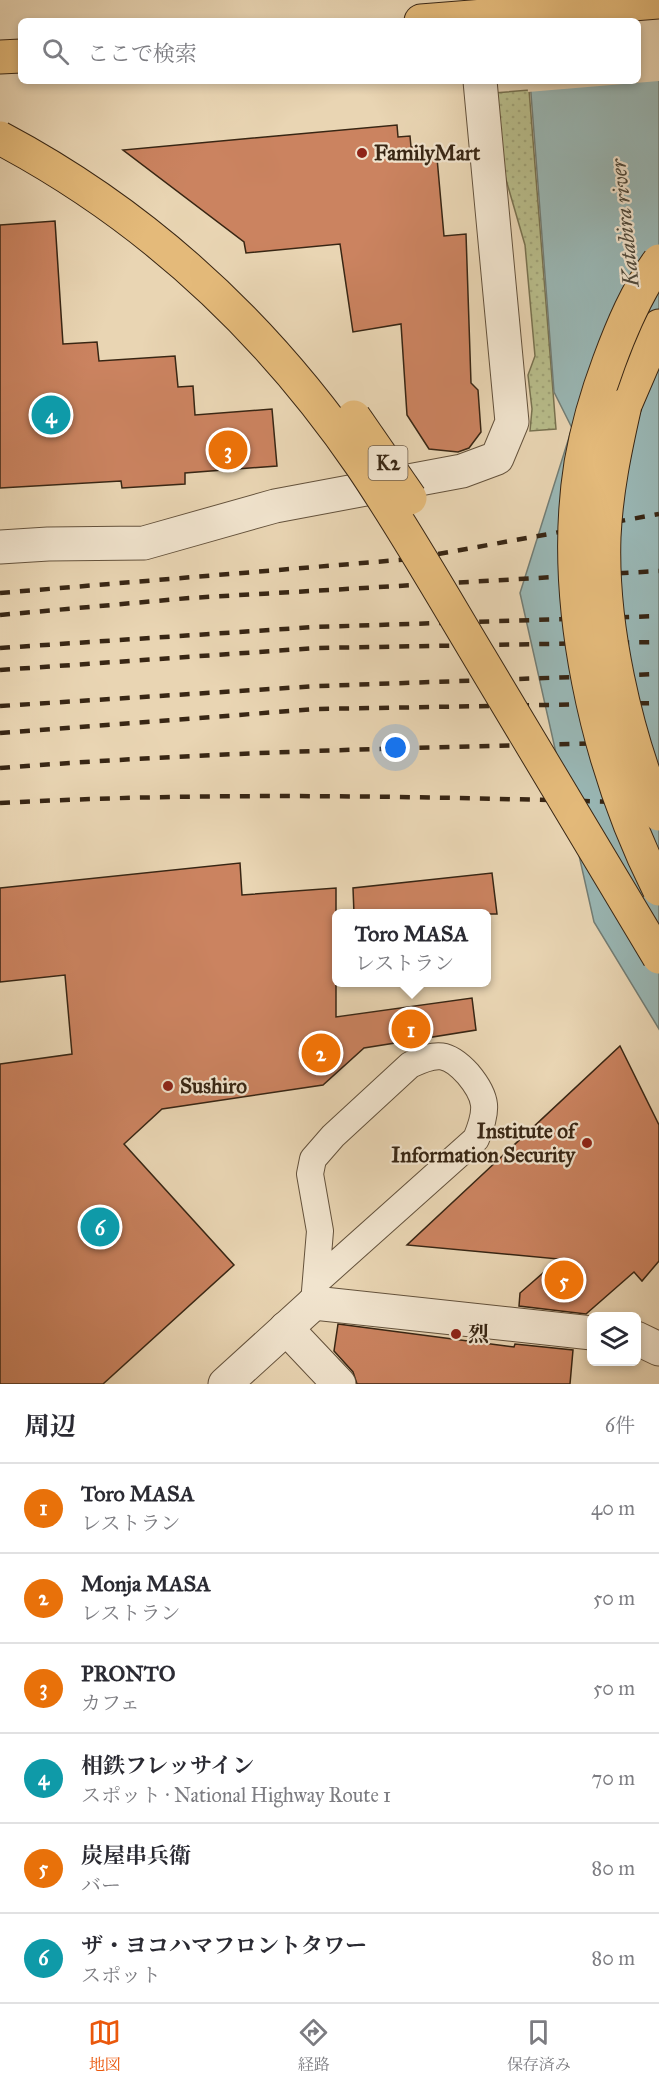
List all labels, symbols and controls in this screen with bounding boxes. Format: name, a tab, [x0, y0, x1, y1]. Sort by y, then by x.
search box	[18, 18, 641, 84]
icon: search	[39, 35, 72, 68]
text: ここで検索	[87, 40, 197, 67]
place label: FamilyMart	[374, 140, 481, 166]
marker: FamilyMart	[355, 146, 369, 160]
water label: Katabira river	[604, 156, 645, 289]
pin: 4	[32, 392, 70, 438]
pin: 3	[208, 428, 248, 472]
road number: K2	[368, 446, 408, 480]
your location	[381, 733, 410, 762]
popup	[332, 909, 491, 987]
text: Toro MASA	[355, 920, 468, 947]
text: レストラン	[355, 951, 454, 975]
pin: 1	[392, 1006, 430, 1052]
pin: 2	[302, 1030, 340, 1076]
place label: Sushiro	[180, 1073, 247, 1099]
marker: Sushiro	[161, 1079, 175, 1093]
place label: Institute of Information Security	[391, 1118, 579, 1168]
marker: Institute of Information Security	[580, 1136, 594, 1150]
pin: 6	[80, 1204, 120, 1250]
pin: 5	[544, 1258, 584, 1302]
map controls	[587, 1312, 641, 1366]
button: layers	[587, 1312, 641, 1366]
place label: 烈	[468, 1321, 489, 1347]
marker: 烈	[449, 1327, 463, 1341]
text: 周辺	[24, 1410, 76, 1442]
text: 6件	[605, 1413, 635, 1437]
text: Toro MASA	[81, 1480, 195, 1507]
text: 1	[40, 1496, 47, 1520]
text: 40 m	[591, 1496, 635, 1520]
text: レストラン	[81, 1511, 180, 1535]
text: Monja MASA	[81, 1570, 211, 1597]
text: 2	[39, 1586, 48, 1610]
text: 50 m	[593, 1586, 635, 1610]
text: レストラン	[81, 1601, 180, 1625]
text: PRONTO	[81, 1660, 176, 1687]
text: 3	[40, 1676, 48, 1700]
text: 50 m	[593, 1676, 635, 1700]
text: カフェ	[81, 1691, 140, 1715]
text: 相鉄フレッサイン	[81, 1752, 254, 1779]
text: 4	[38, 1766, 49, 1790]
text: 70 m	[592, 1766, 635, 1790]
text: スポット · National Highway Route 1	[81, 1783, 391, 1807]
text: 炭屋串兵衛	[81, 1842, 191, 1869]
text: 5	[39, 1856, 48, 1880]
text: 80 m	[592, 1856, 635, 1880]
text: バー	[81, 1873, 121, 1897]
text: ザ・ヨコハマフロントタワー	[81, 1932, 367, 1959]
text: 6	[38, 1946, 49, 1970]
text: 80 m	[592, 1946, 635, 1970]
text: スポット	[81, 1963, 161, 1987]
tab: 地図	[88, 2016, 121, 2075]
tab: 経路	[297, 2016, 330, 2075]
tab: 保存済み	[507, 2016, 571, 2075]

